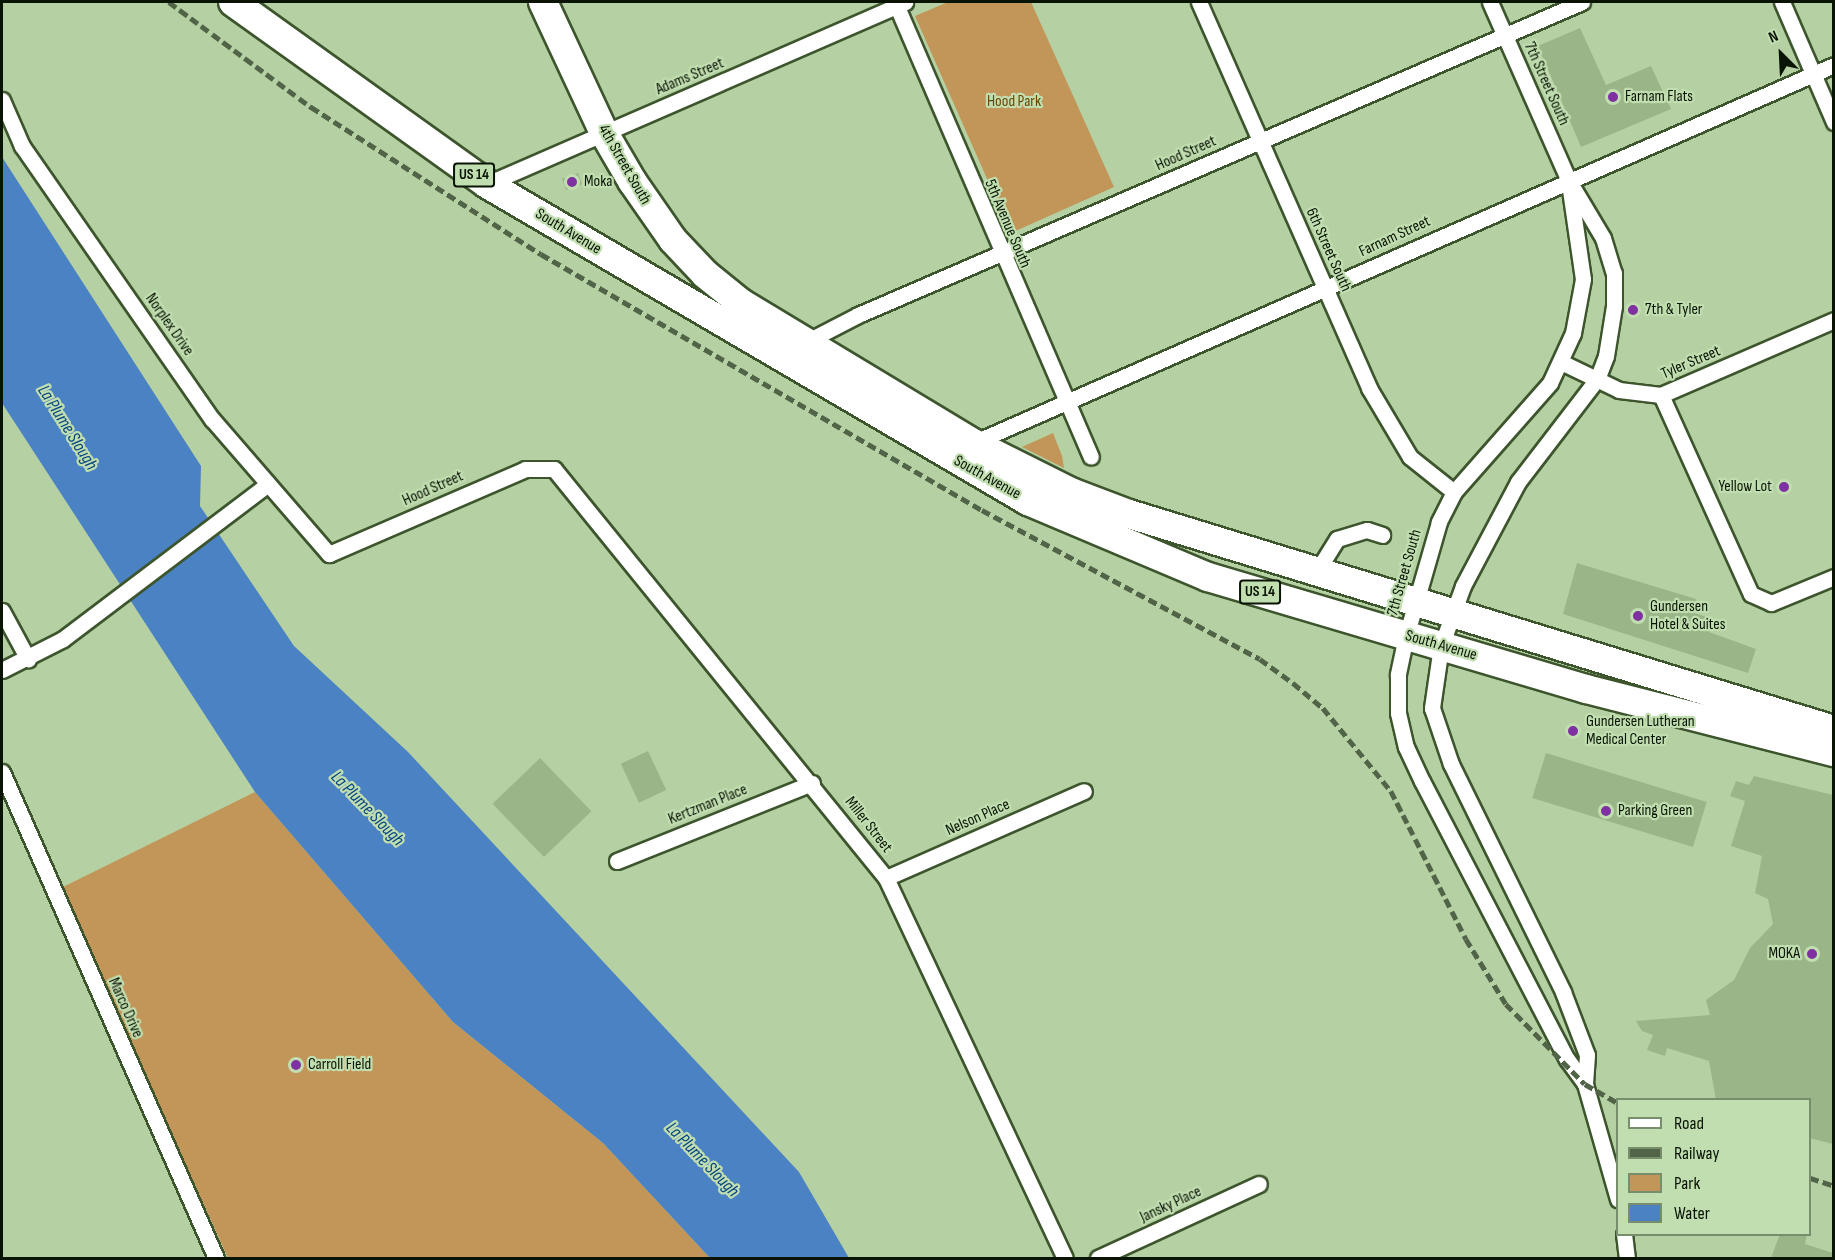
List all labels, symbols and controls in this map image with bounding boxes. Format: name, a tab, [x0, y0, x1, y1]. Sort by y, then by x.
north arrow	[1751, 24, 1811, 84]
text: N	[1766, 27, 1781, 48]
street label: 7th Street South	[1519, 39, 1573, 129]
street label: Adams Street	[653, 54, 727, 100]
place label: Farnam Flats	[1625, 87, 1693, 107]
marker: Farnam Flats	[1606, 90, 1620, 104]
park label: Hood Park	[987, 92, 1041, 112]
street label: 4th Street South	[593, 122, 655, 208]
street label: Hood Street	[1153, 132, 1219, 176]
road number: US 14	[453, 163, 495, 187]
place label: Moka	[584, 172, 612, 192]
marker: Moka	[565, 175, 579, 189]
street label: 5th Avenue South	[980, 177, 1034, 271]
street label: South Avenue	[532, 205, 604, 259]
street label: 6th Street South	[1301, 205, 1355, 295]
street label: Farnam Street	[1356, 212, 1434, 262]
street label: Norplex Drive	[141, 290, 197, 360]
place label: 7th & Tyler	[1645, 300, 1702, 320]
marker: 7th & Tyler	[1626, 303, 1640, 317]
street label: Tyler Street	[1659, 342, 1723, 384]
water label: La Plume Slough	[32, 382, 102, 474]
street label: South Avenue	[950, 452, 1024, 504]
street label: Hood Street	[400, 467, 466, 511]
place label: Yellow Lot	[1718, 477, 1772, 497]
marker: Yellow Lot	[1777, 480, 1791, 494]
street label: 7th Street South	[1384, 528, 1426, 618]
road number: US 14	[1239, 580, 1281, 604]
place label: Gundersen Hotel & Suites	[1650, 597, 1726, 635]
marker: Gundersen Hotel & Suites	[1631, 609, 1645, 623]
street label: South Avenue	[1403, 627, 1479, 665]
place label: Gundersen Lutheran Medical Center	[1586, 712, 1695, 750]
marker: Gundersen Lutheran Medical Center	[1564, 722, 1582, 740]
water label: La Plume Slough	[326, 767, 408, 851]
street label: Kertzman Place	[666, 780, 750, 830]
street label: Miller Street	[840, 793, 896, 857]
street label: Nelson Place	[943, 795, 1013, 841]
place label: Parking Green	[1618, 801, 1692, 821]
marker: Parking Green	[1599, 804, 1613, 818]
place label: MOKA	[1768, 944, 1800, 964]
marker: MOKA	[1805, 947, 1819, 961]
street label: Marco Drive	[103, 975, 147, 1041]
place label: Carroll Field	[308, 1055, 371, 1075]
marker: Carroll Field	[289, 1058, 303, 1072]
legend	[1616, 1098, 1811, 1236]
text: Road	[1674, 1113, 1704, 1134]
water label: La Plume Slough	[661, 1118, 743, 1202]
text: Railway	[1674, 1143, 1719, 1164]
text: Park	[1674, 1173, 1700, 1194]
street label: Jansky Place	[1137, 1182, 1205, 1228]
text: Water	[1674, 1203, 1710, 1224]

